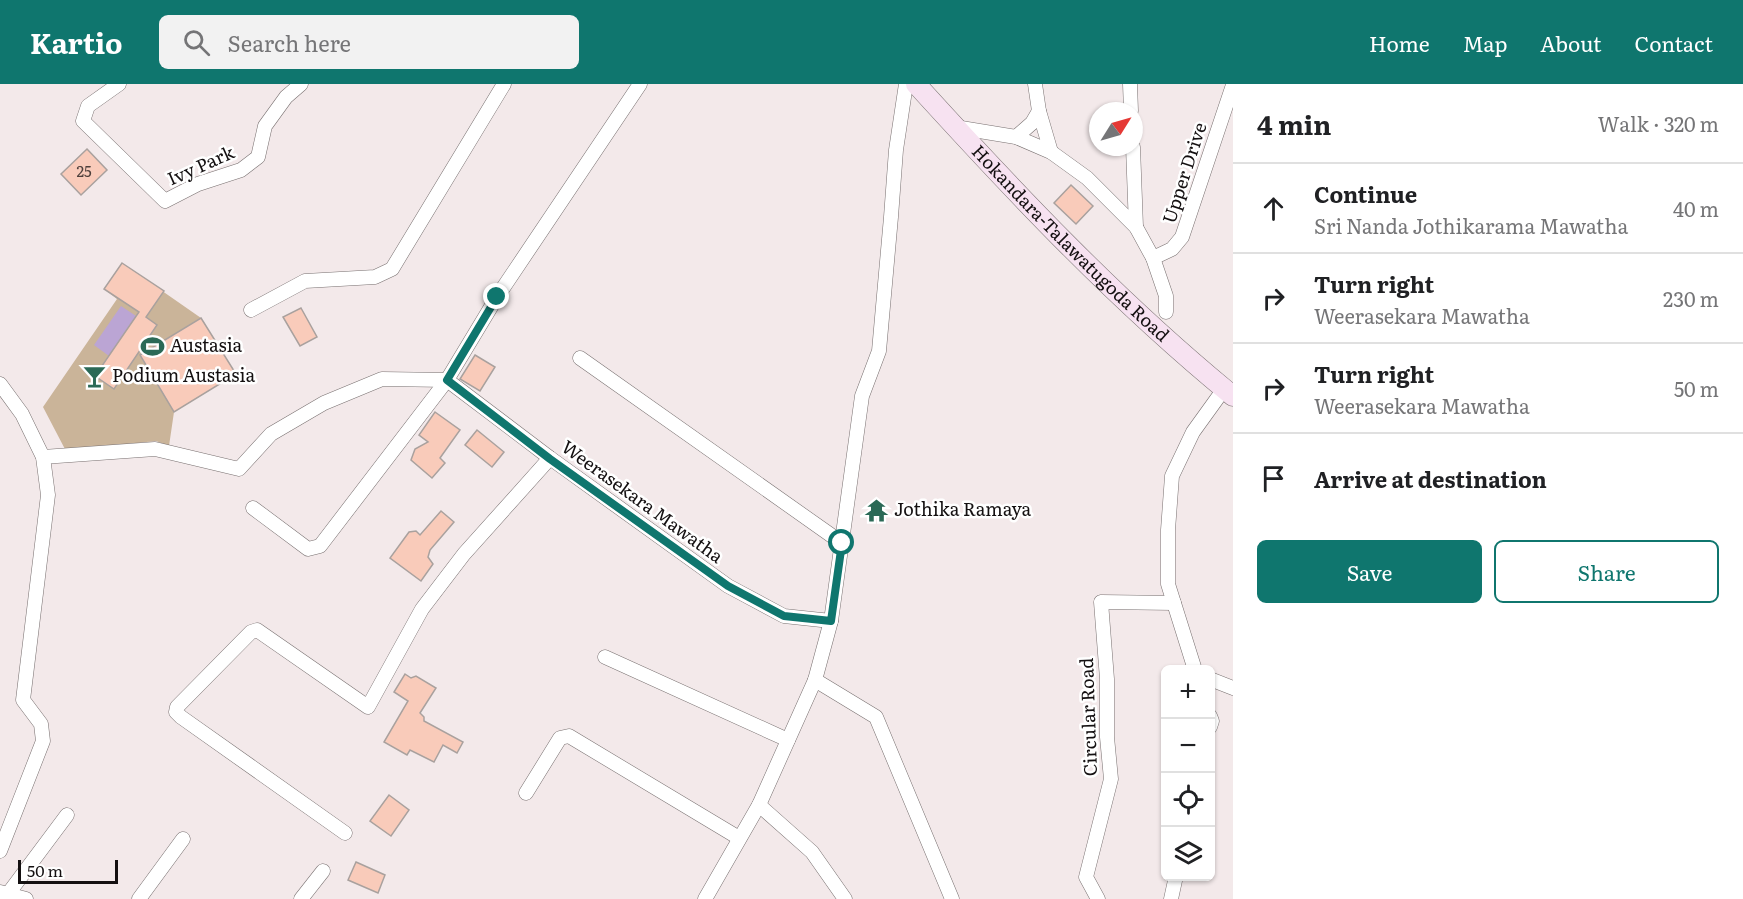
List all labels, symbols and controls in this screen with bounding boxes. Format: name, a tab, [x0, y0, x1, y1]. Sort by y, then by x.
search box	[159, 15, 579, 69]
text: Kartio	[30, 21, 123, 63]
icon: search	[180, 26, 213, 59]
text: Search here	[228, 26, 351, 59]
text: Home	[1369, 27, 1430, 58]
text: Map	[1463, 27, 1507, 58]
text: About	[1540, 27, 1602, 58]
text: Contact	[1635, 27, 1713, 58]
north arrow	[1089, 102, 1143, 156]
text: 4 min	[1257, 104, 1331, 143]
text: Walk · 320 m	[1598, 108, 1719, 138]
street label: Upper Drive	[1155, 119, 1213, 227]
street label: Ivy Park	[163, 137, 239, 191]
street label: Hokandara-Talawatugoda Road	[966, 138, 1176, 347]
house number: 25	[76, 159, 92, 182]
text: Continue	[1314, 177, 1417, 210]
icon: ahead	[1257, 192, 1290, 225]
text: 40 m	[1673, 193, 1719, 223]
text: Sri Nanda Jothikarama Mawatha	[1314, 210, 1628, 240]
text: Turn right	[1314, 267, 1434, 300]
icon: right	[1257, 282, 1290, 315]
route end	[483, 283, 509, 309]
text: 230 m	[1663, 283, 1719, 313]
text: Weerasekara Mawatha	[1314, 300, 1530, 330]
place label: Austasia	[170, 331, 243, 358]
sports icon: Austasia	[139, 333, 165, 359]
text: Turn right	[1314, 357, 1434, 390]
place label: Podium Austasia	[112, 361, 255, 388]
bar icon: Podium Austasia	[81, 363, 107, 389]
icon: right	[1257, 372, 1290, 405]
text: 50 m	[1674, 373, 1719, 403]
text: Weerasekara Mawatha	[1314, 390, 1530, 420]
street label: Weerasekara Mawatha	[556, 433, 730, 569]
icon: arrive	[1257, 462, 1290, 495]
text: Arrive at destination	[1314, 462, 1547, 495]
place label: Jothika Ramaya	[894, 495, 1032, 522]
temple icon: Jothika Ramaya	[863, 497, 889, 523]
route start	[828, 529, 854, 555]
button: Save	[1257, 540, 1482, 603]
button: Share	[1494, 540, 1719, 603]
street label: Circular Road	[1072, 657, 1103, 777]
map controls	[1161, 665, 1215, 881]
button: +	[1161, 665, 1215, 719]
button: −	[1161, 719, 1215, 773]
button: locate	[1161, 773, 1215, 827]
button: layers	[1161, 827, 1215, 881]
scale bar	[18, 857, 118, 884]
text: 50 m	[27, 858, 63, 882]

